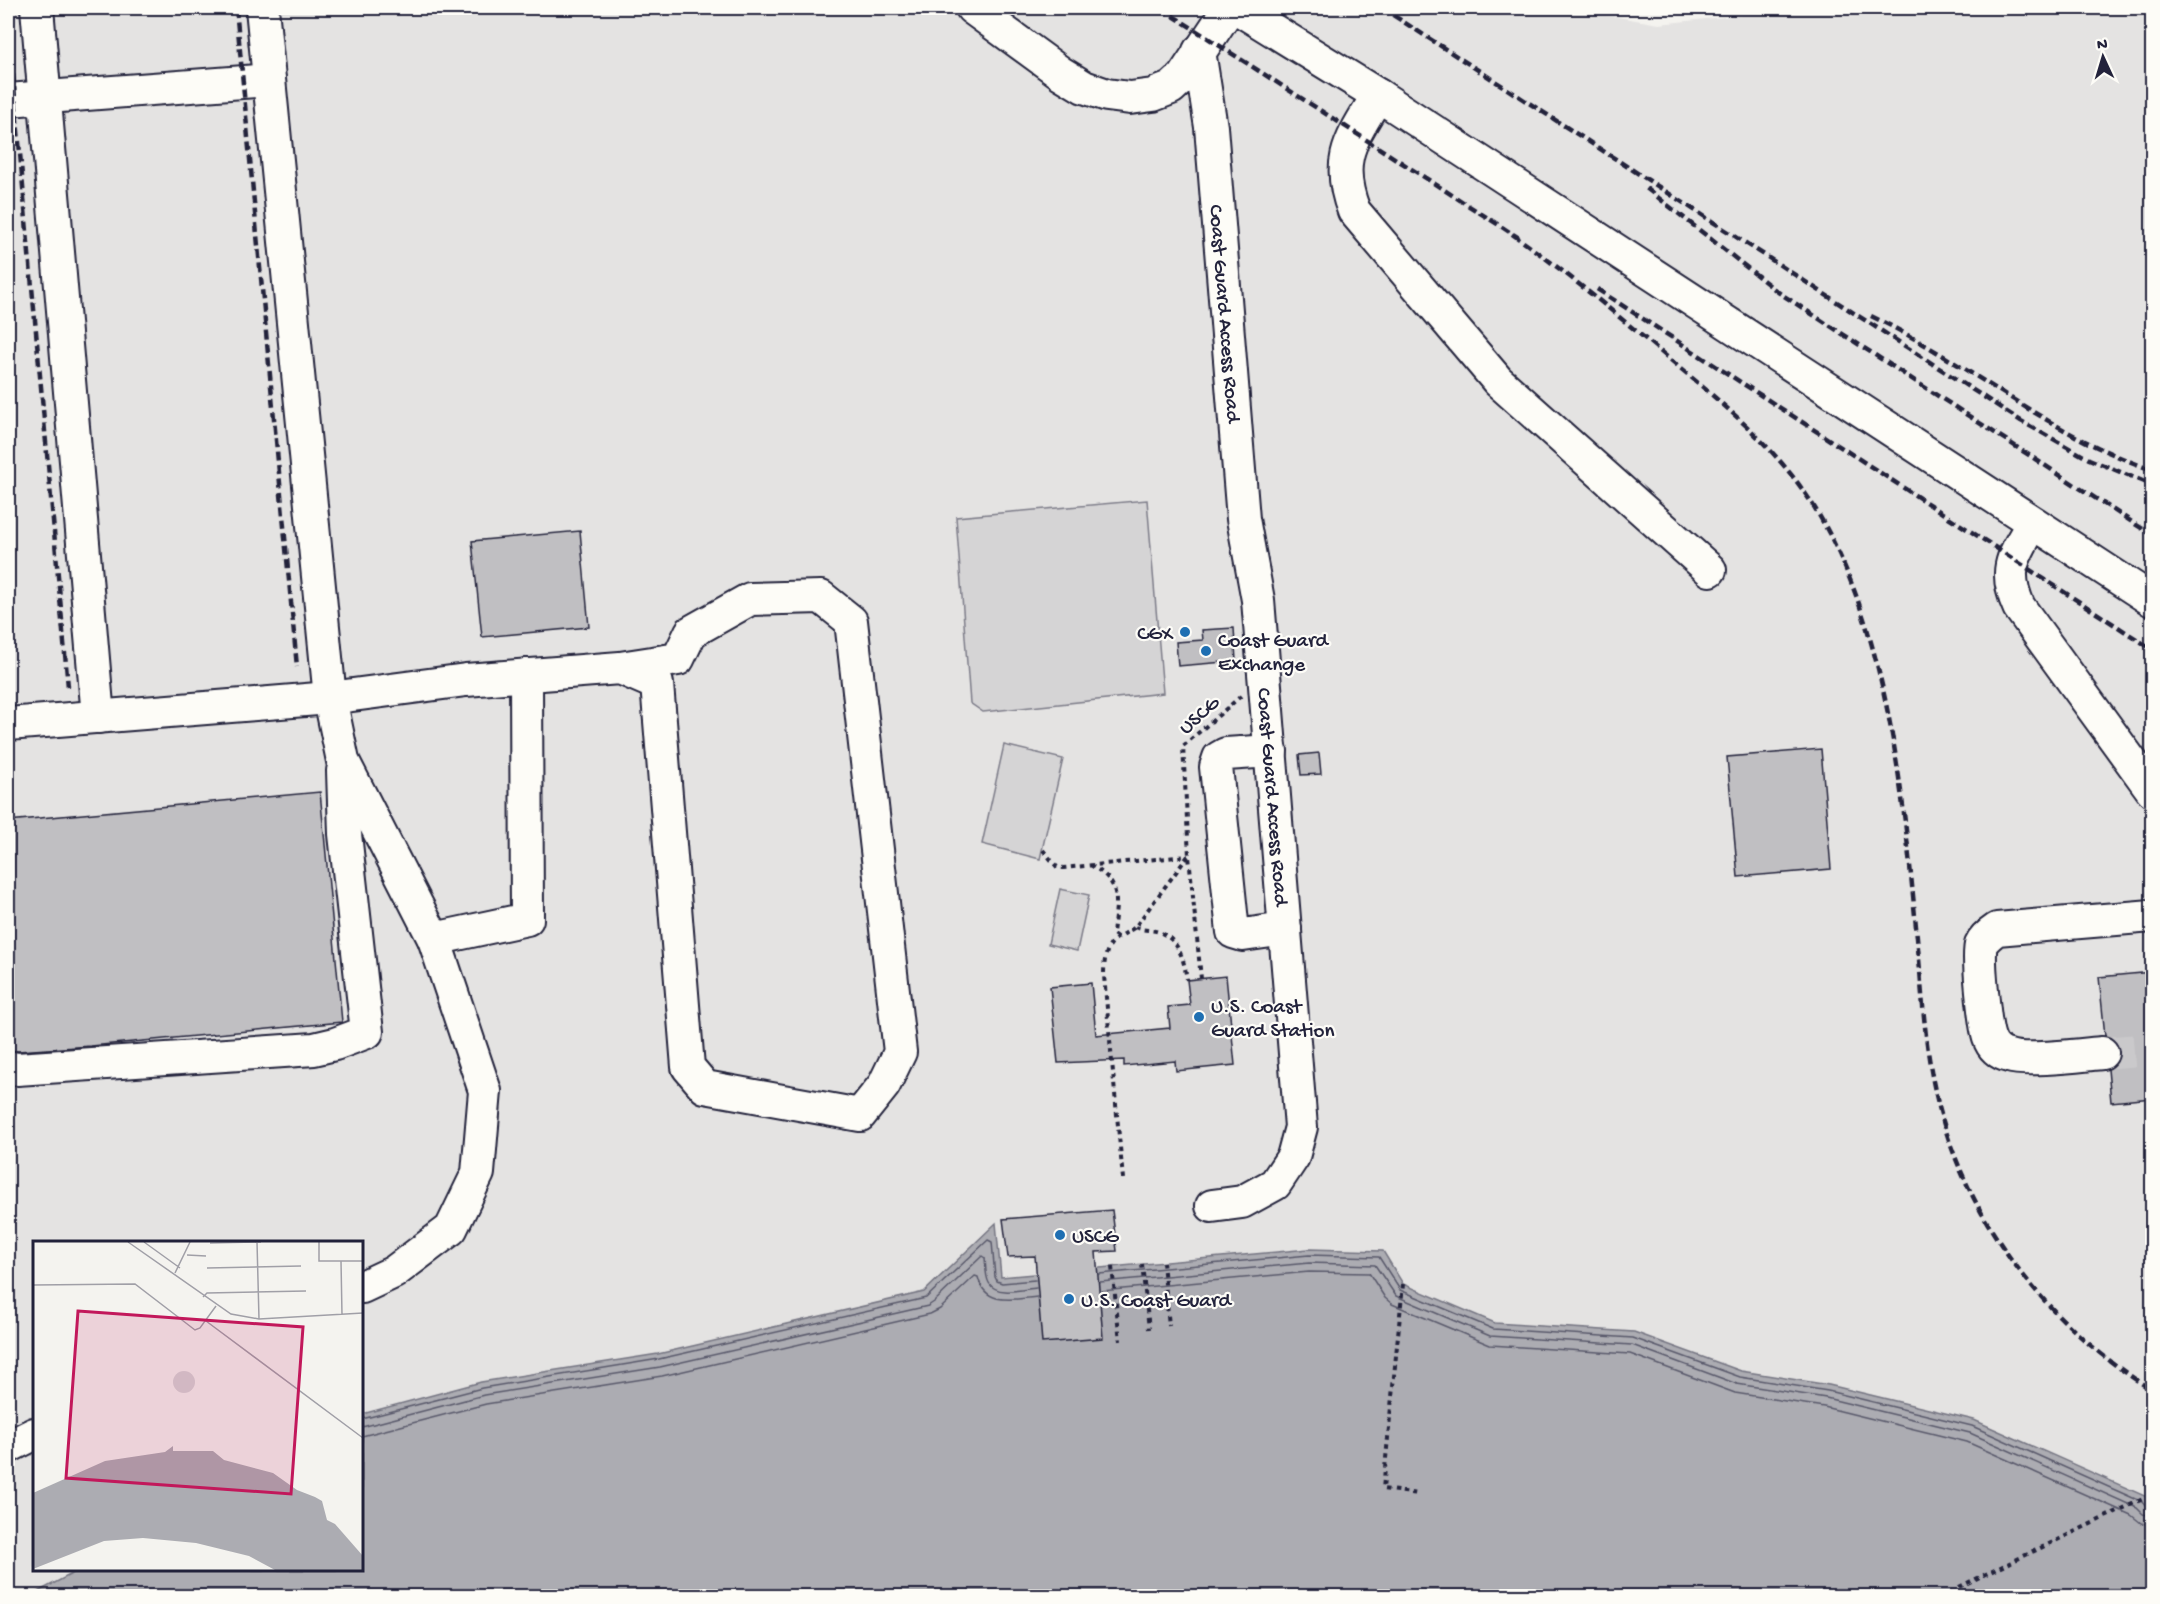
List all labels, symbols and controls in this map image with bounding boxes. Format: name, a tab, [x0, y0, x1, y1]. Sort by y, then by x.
north arrow	[2073, 27, 2133, 87]
text: N	[2096, 36, 2109, 55]
street label: Coast Guard Access Road	[1201, 204, 1244, 425]
place label: CGX	[1137, 623, 1174, 648]
marker: CGX	[1178, 625, 1192, 639]
place label: Coast Guard Exchange	[1218, 630, 1329, 679]
marker: Coast Guard Exchange	[1199, 644, 1213, 658]
street label: Coast Guard Access Road	[1249, 687, 1292, 909]
street label: USCG	[1175, 691, 1227, 741]
place label: U.S. Coast Guard Station	[1211, 996, 1334, 1045]
marker: U.S. Coast Guard Station	[1192, 1010, 1206, 1024]
place label: USCG	[1072, 1226, 1119, 1251]
marker: USCG	[1053, 1228, 1067, 1242]
inset map	[33, 1241, 363, 1571]
place label: U.S. Coast Guard	[1081, 1290, 1232, 1315]
marker: U.S. Coast Guard	[1062, 1292, 1076, 1306]

